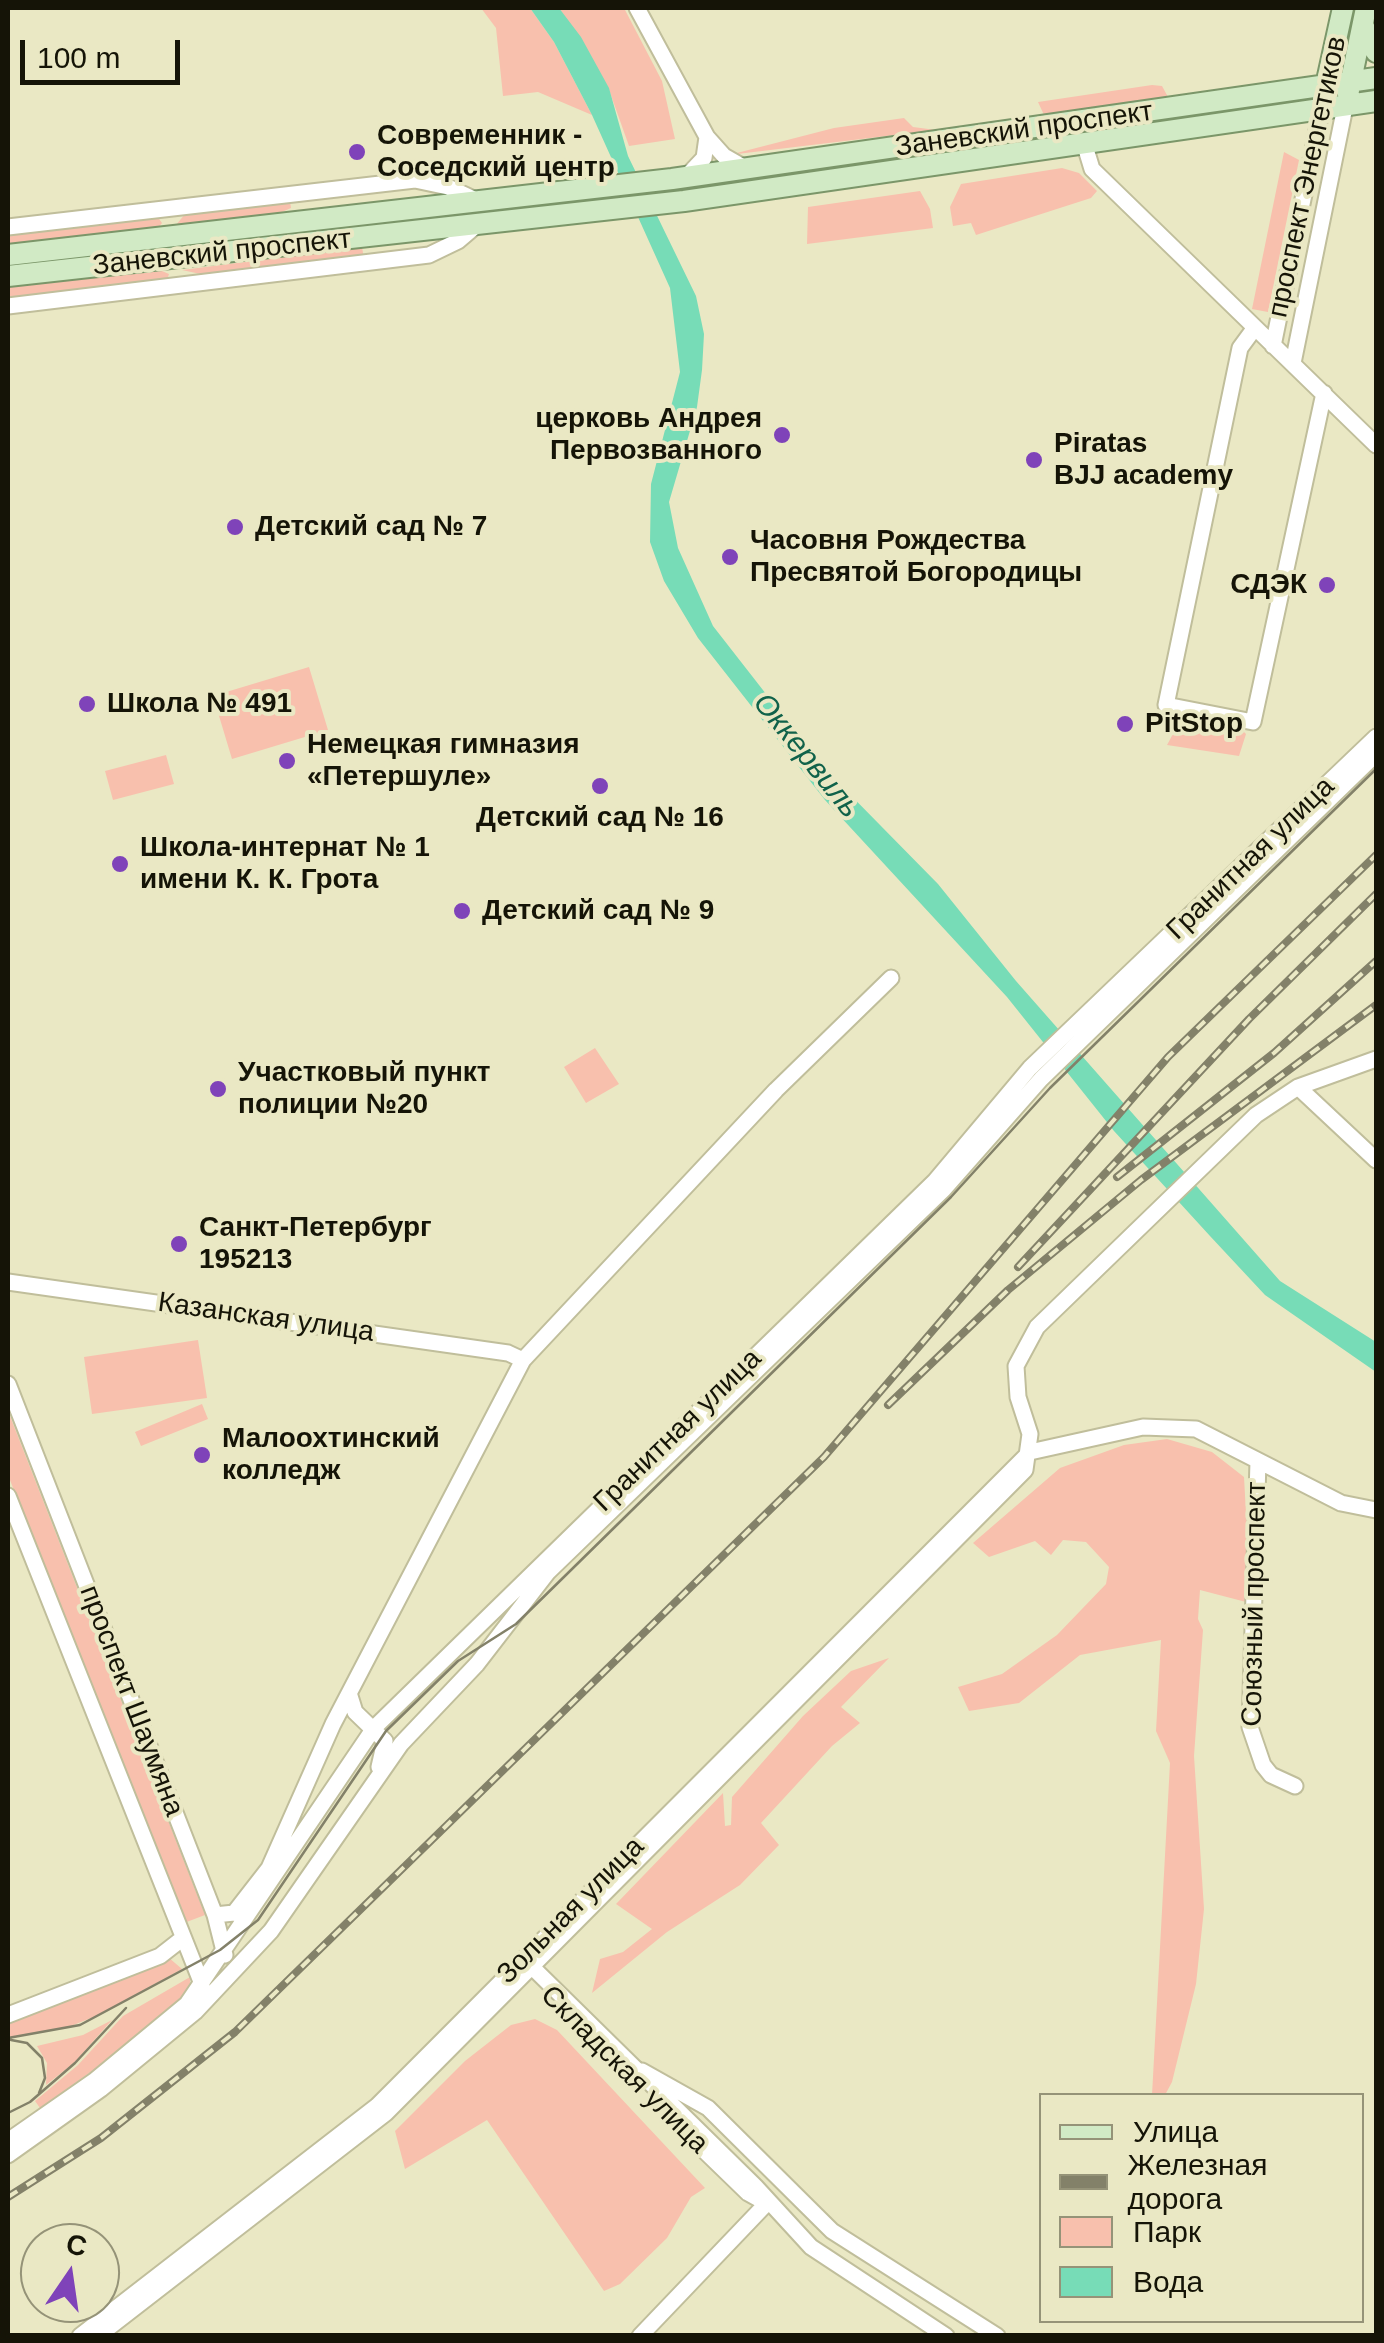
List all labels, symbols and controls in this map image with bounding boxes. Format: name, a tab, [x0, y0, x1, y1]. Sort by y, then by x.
scale bar	[25, 20, 185, 82]
street label: проспект Энергетиков	[1262, 33, 1354, 321]
text: 100 m	[37, 41, 120, 74]
street label: Заневский проспект	[893, 95, 1155, 165]
place label: Современник - Соседский центр	[377, 119, 615, 185]
marker: Современник - Соседский центр	[346, 141, 368, 163]
street label: Заневский проспект	[91, 223, 353, 283]
place label: церковь Андрея Первозванного	[535, 402, 762, 468]
marker: церковь Андрея Первозванного	[771, 424, 793, 446]
place label: Piratas BJJ academy	[1054, 427, 1233, 493]
marker: Piratas BJJ academy	[1023, 449, 1045, 471]
place label: Детский сад № 7	[255, 510, 487, 544]
marker: Детский сад № 7	[224, 516, 246, 538]
place label: Часовня Рождества Пресвятой Богородицы	[750, 524, 1082, 590]
marker: Часовня Рождества Пресвятой Богородицы	[719, 546, 741, 568]
place label: СДЭК	[1230, 568, 1307, 602]
marker: СДЭК	[1316, 574, 1338, 596]
water label: Оккервиль	[745, 686, 867, 826]
place label: Школа № 491	[107, 687, 292, 721]
marker: Школа № 491	[76, 693, 98, 715]
place label: PitStop	[1145, 707, 1243, 741]
marker: PitStop	[1114, 713, 1136, 735]
place label: Немецкая гимназия «Петершуле»	[307, 728, 580, 794]
marker: Немецкая гимназия «Петершуле»	[276, 750, 298, 772]
street label: Гранитная улица	[1160, 771, 1342, 947]
marker: Детский сад № 16	[589, 775, 611, 797]
place label: Детский сад № 16	[476, 801, 724, 835]
place label: Школа-интернат № 1 имени К. К. Грота	[140, 831, 430, 897]
marker: Школа-интернат № 1 имени К. К. Грота	[109, 853, 131, 875]
place label: Детский сад № 9	[482, 894, 714, 928]
marker: Детский сад № 9	[451, 900, 473, 922]
place label: Участковый пункт полиции №20	[238, 1056, 491, 1122]
marker: Участковый пункт полиции №20	[207, 1078, 229, 1100]
place label: Санкт-Петербург 195213	[199, 1211, 432, 1277]
marker: Санкт-Петербург 195213	[168, 1233, 190, 1255]
street label: Казанская улица	[156, 1286, 376, 1350]
street label: Гранитная улица	[587, 1343, 769, 1519]
place label: Малоохтинский колледж	[222, 1422, 440, 1488]
marker: Малоохтинский колледж	[191, 1444, 213, 1466]
street label: Союзный проспект	[1236, 1481, 1274, 1727]
street label: проспект Шаумяна	[72, 1581, 190, 1821]
street label: Зольная улица	[491, 1831, 651, 1991]
street label: Складская улица	[533, 1979, 715, 2161]
legend	[1039, 2093, 1364, 2323]
text: Улица	[1133, 2115, 1218, 2148]
text: Железная дорога	[1128, 2148, 1267, 2215]
text: Парк	[1133, 2215, 1201, 2248]
north arrow	[20, 2223, 120, 2323]
text: С	[63, 2228, 90, 2263]
text: Вода	[1133, 2265, 1203, 2298]

